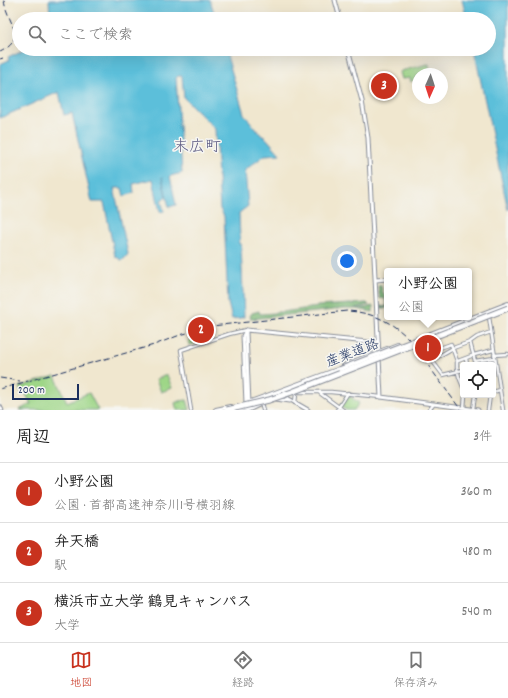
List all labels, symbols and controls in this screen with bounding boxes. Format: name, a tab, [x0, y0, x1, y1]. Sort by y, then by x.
search box	[12, 12, 496, 56]
icon: search	[26, 23, 48, 45]
text: ここで検索	[58, 25, 133, 47]
north arrow	[412, 68, 448, 104]
pin: 3	[371, 71, 397, 101]
district label: 末広町	[173, 136, 221, 159]
your location	[337, 251, 357, 271]
popup	[384, 268, 472, 320]
text: 小野公園	[398, 274, 458, 296]
text: 公園	[398, 299, 424, 318]
pin: 2	[188, 315, 214, 345]
pin: 1	[415, 333, 441, 363]
street label: 産業道路	[323, 334, 382, 373]
map controls	[460, 362, 496, 398]
button: locate	[460, 362, 496, 398]
scale bar	[12, 382, 79, 401]
text: 200 m	[18, 383, 45, 399]
text: 周辺	[16, 427, 50, 451]
text: 3件	[473, 428, 492, 447]
text: 小野公園	[54, 472, 114, 494]
text: 1	[28, 483, 30, 502]
text: 360 m	[461, 483, 492, 502]
text: 公園 · 首都高速神奈川1号横羽線	[54, 497, 235, 516]
text: 弁天橋	[54, 532, 99, 554]
text: 2	[26, 543, 32, 562]
text: 480 m	[462, 543, 492, 562]
text: 駅	[54, 557, 67, 576]
text: 横浜市立大学 鶴見キャンパス	[54, 592, 252, 614]
text: 3	[26, 603, 32, 622]
text: 540 m	[462, 603, 492, 622]
text: 大学	[54, 617, 80, 636]
tab: 地図	[70, 649, 92, 692]
tab: 経路	[232, 649, 254, 692]
tab: 保存済み	[394, 649, 438, 692]

